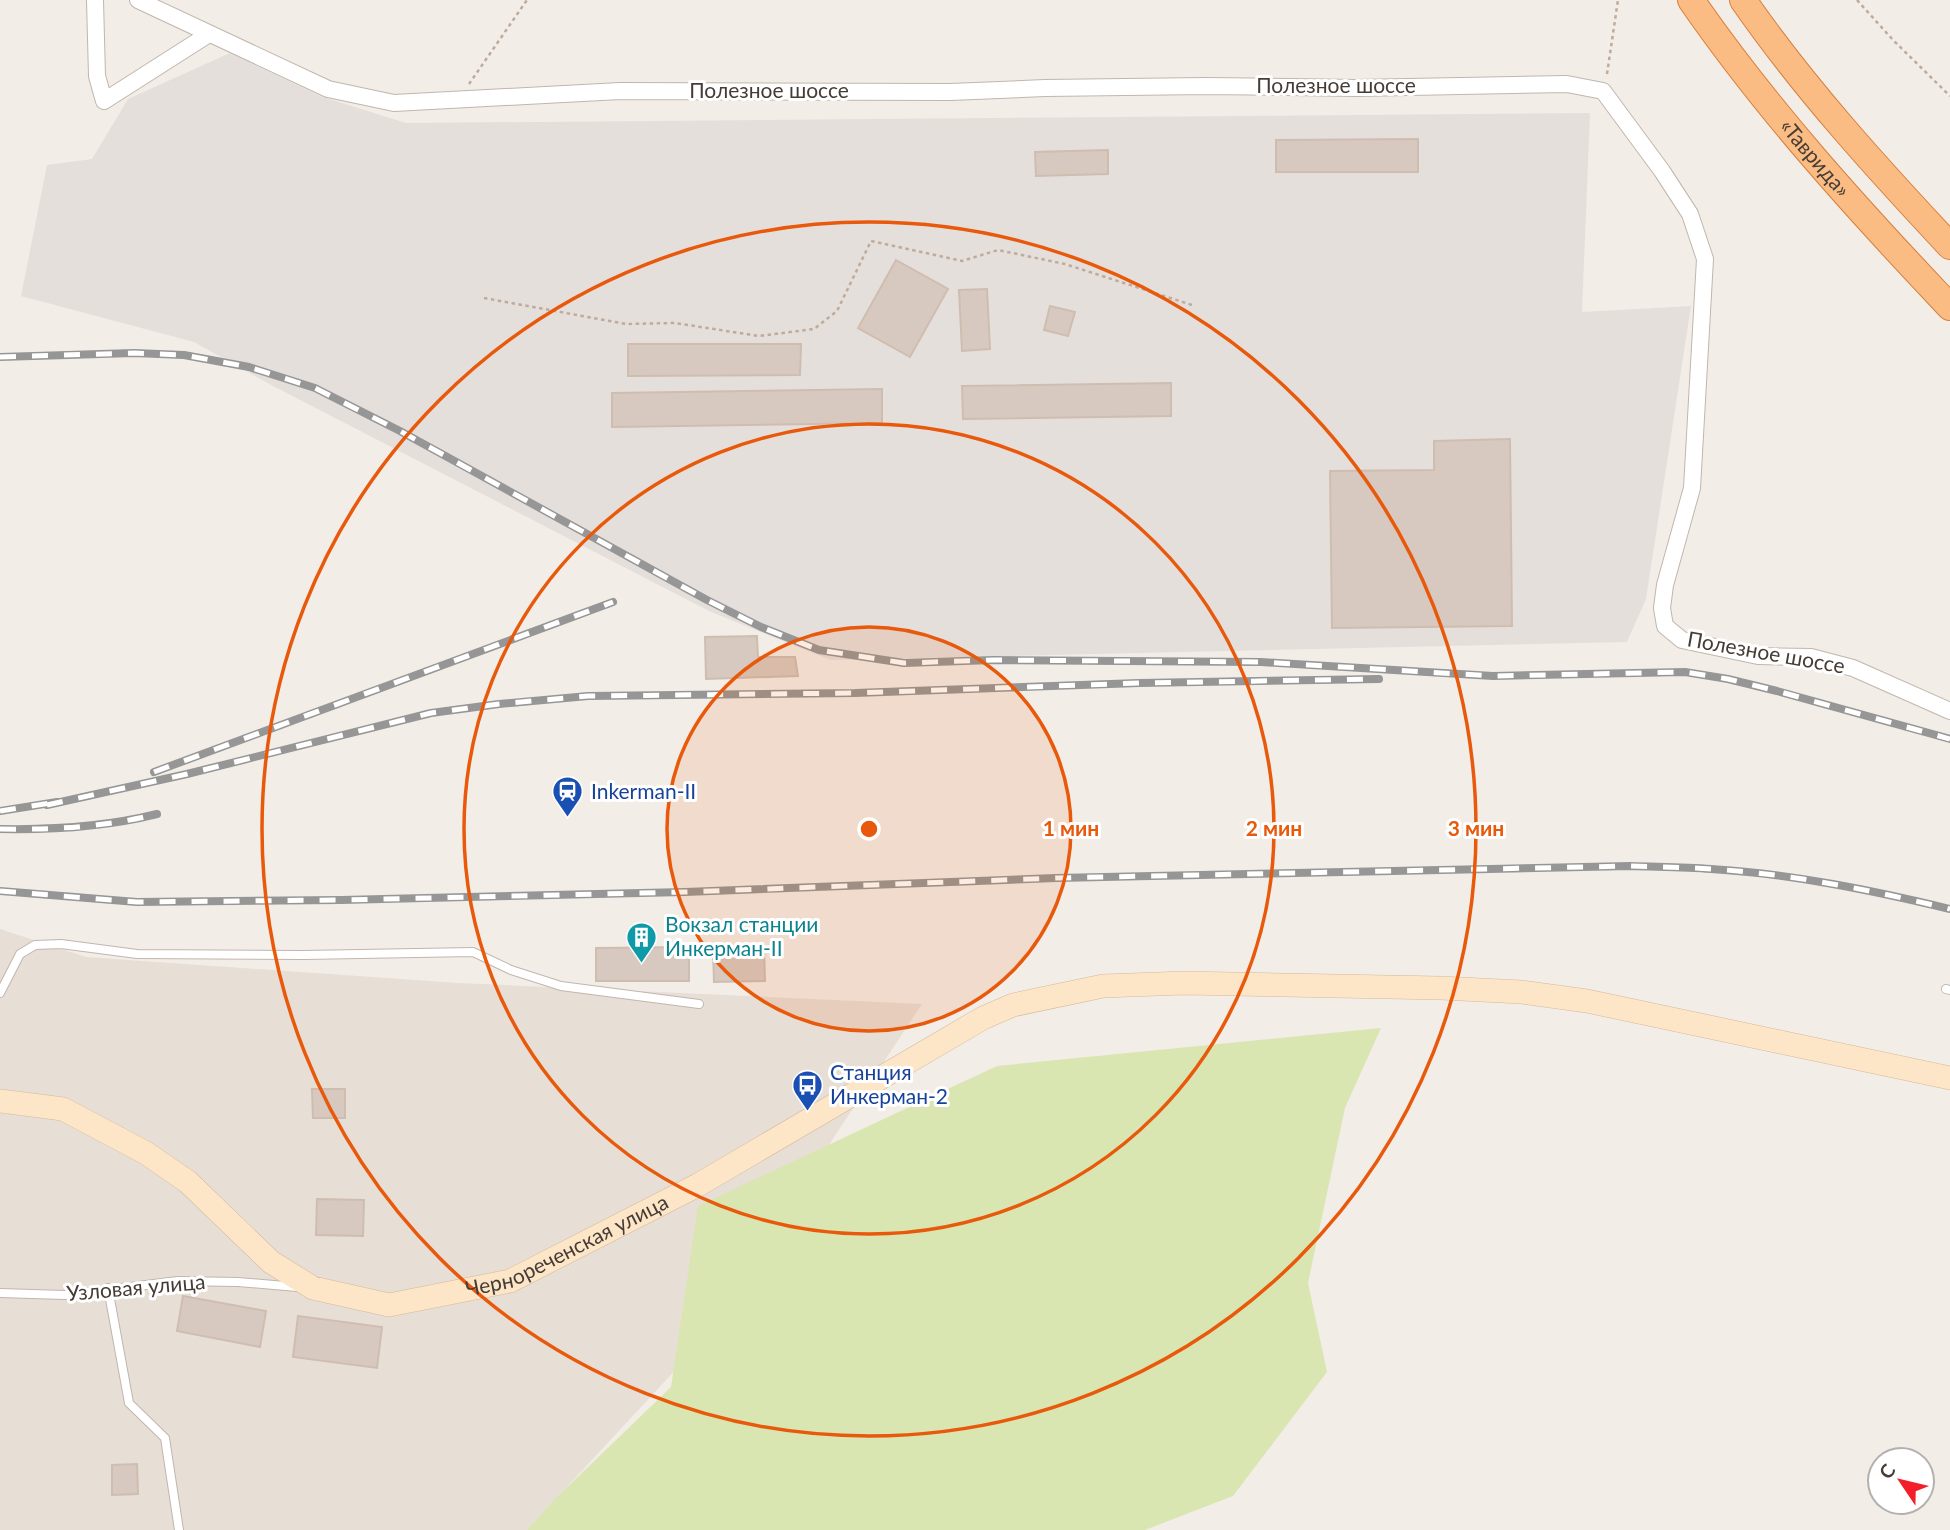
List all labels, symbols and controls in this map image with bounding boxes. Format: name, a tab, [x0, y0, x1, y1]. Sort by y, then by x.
street label: Полезное шоссе	[1256, 72, 1416, 97]
street label: Полезное шоссе	[689, 77, 849, 102]
street label: «Таврида»	[1776, 113, 1856, 201]
street label: Полезное шоссе	[1685, 625, 1847, 678]
station icon: Inkerman-II	[551, 775, 585, 819]
place label: Inkerman-II	[591, 778, 696, 803]
text: 1 мин	[1043, 815, 1099, 840]
text: 2 мин	[1246, 815, 1302, 840]
text: 3 мин	[1448, 815, 1504, 840]
centre of rings	[857, 817, 881, 841]
place label: Вокзал станции Инкерман-II	[665, 911, 818, 960]
building icon: Вокзал станции Инкерман-II	[625, 920, 659, 964]
place label: Станция Инкерман-2	[830, 1059, 948, 1108]
bus stop icon: Станция Инкерман-2	[790, 1068, 824, 1112]
street label: Чернореченская улица	[463, 1188, 672, 1301]
street label: Узловая улица	[65, 1268, 206, 1305]
north arrow	[1866, 1446, 1936, 1516]
text: С	[1874, 1459, 1900, 1483]

